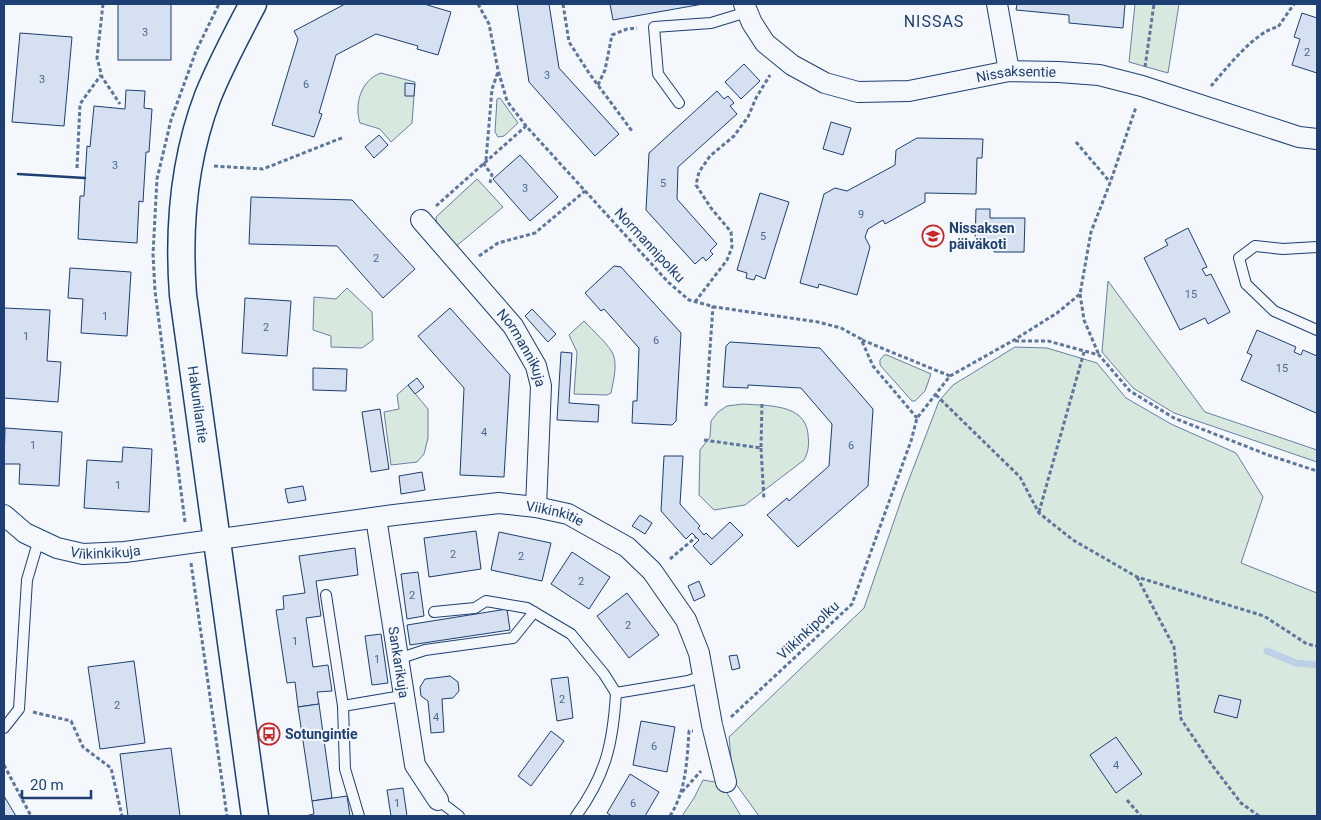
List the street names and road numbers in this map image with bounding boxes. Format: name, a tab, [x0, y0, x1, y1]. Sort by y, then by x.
street label: Nissaksentie	[975, 63, 1056, 85]
street label: Normannipolku	[612, 205, 688, 285]
street label: Normannikuja	[494, 306, 549, 388]
street label: Hakunilantie	[185, 365, 211, 444]
street label: Viikinkitie	[525, 498, 587, 529]
street label: Viikinkikuja	[69, 542, 141, 562]
street label: Viikinkipolku	[774, 597, 842, 663]
street label: Sankarikuja	[385, 625, 412, 699]

